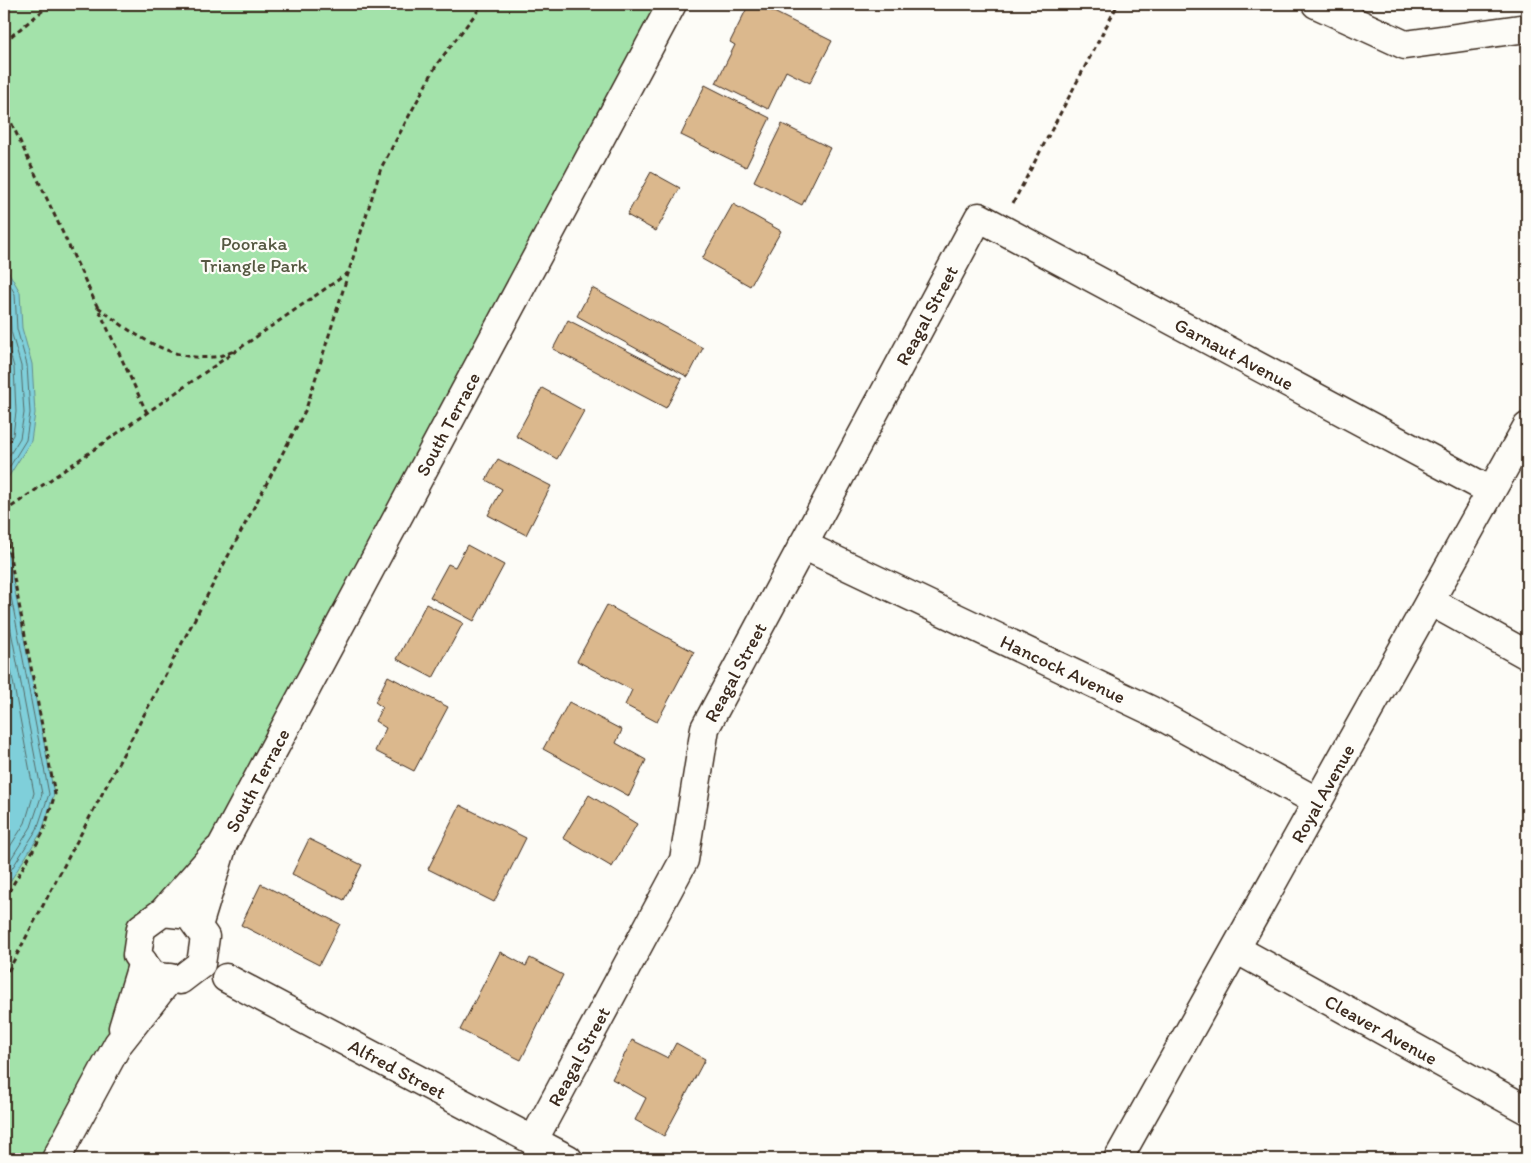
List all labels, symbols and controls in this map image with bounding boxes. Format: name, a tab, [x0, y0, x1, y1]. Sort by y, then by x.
park label: Pooraka Triangle Park	[201, 232, 308, 277]
street label: Reagal Street	[890, 261, 962, 369]
street label: Garnaut Avenue	[1171, 312, 1298, 395]
street label: South Terrace	[410, 368, 485, 480]
street label: Reagal Street	[699, 618, 771, 726]
street label: Hancock Avenue	[997, 629, 1129, 708]
street label: South Terrace	[220, 724, 294, 836]
street label: Royal Avenue	[1286, 740, 1359, 847]
street label: Cleaver Avenue	[1321, 989, 1442, 1070]
street label: Reagal Street	[542, 1003, 615, 1110]
street label: Alfred Street	[345, 1034, 450, 1104]

